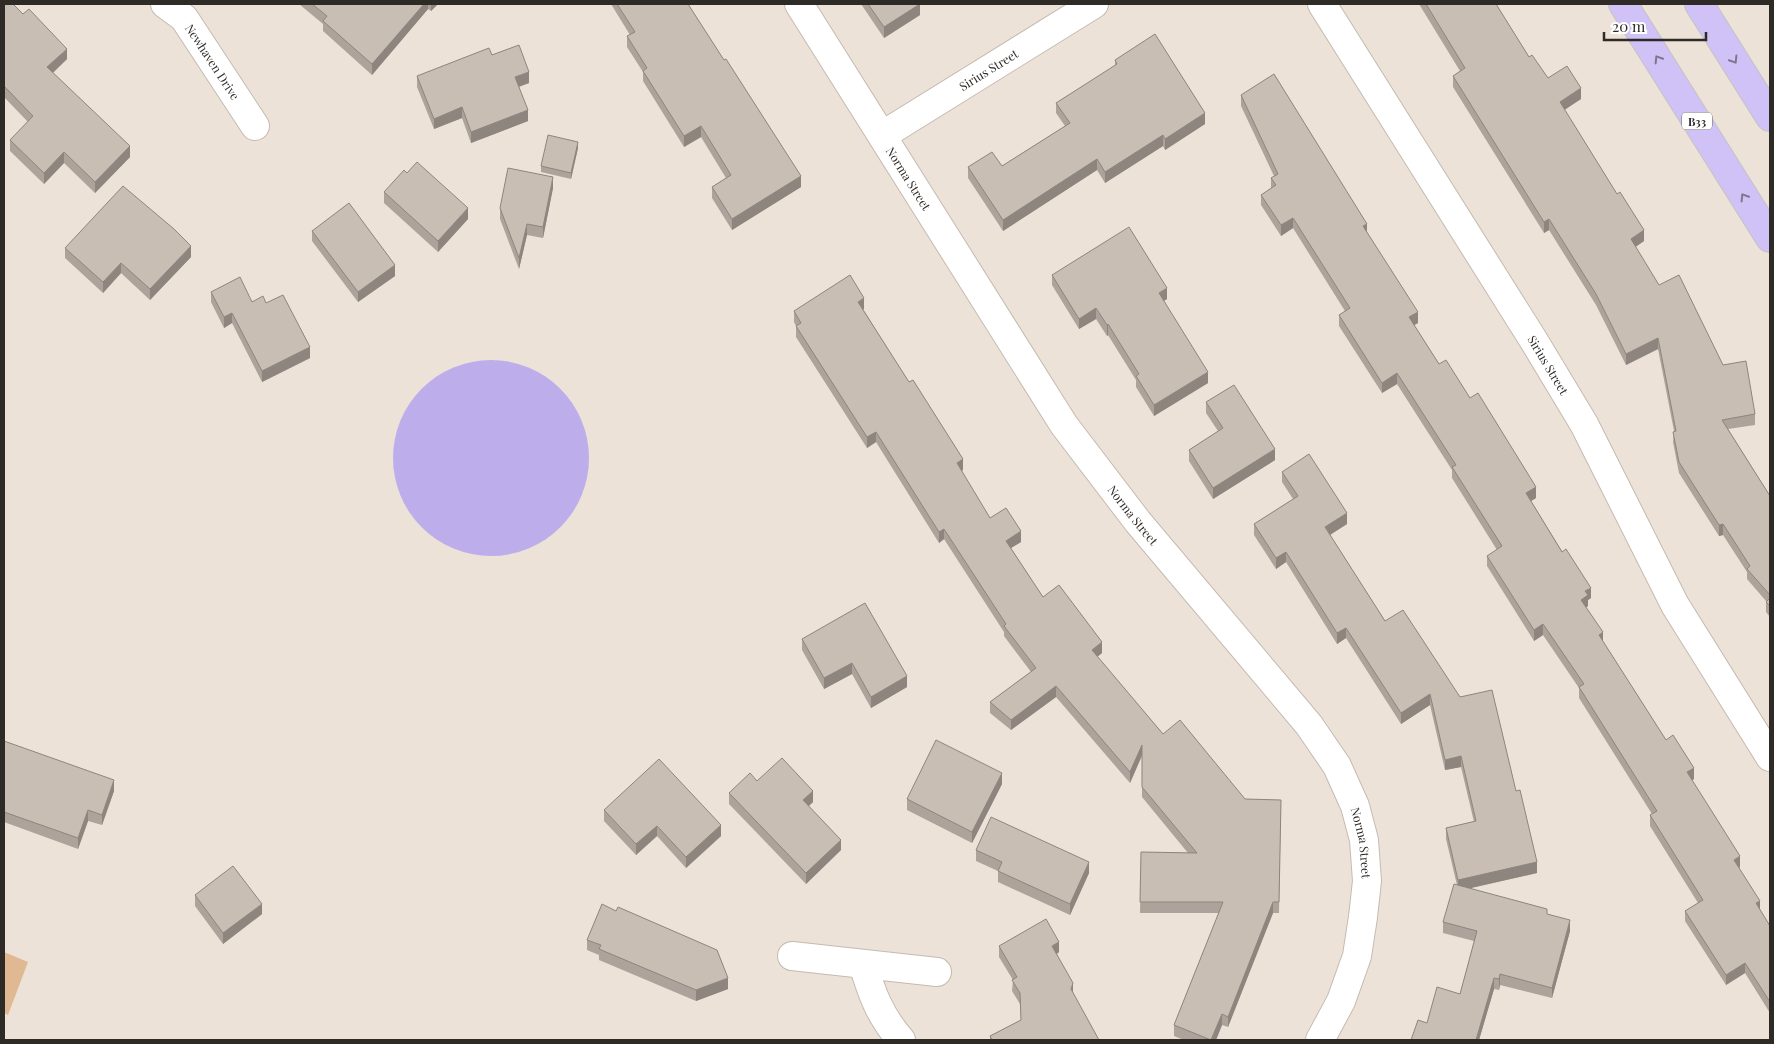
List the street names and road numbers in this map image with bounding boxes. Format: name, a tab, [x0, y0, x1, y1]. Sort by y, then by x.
street label: Newhaven Drive	[182, 21, 244, 103]
street label: Sirius Street	[956, 45, 1021, 94]
road number: B33	[1682, 112, 1712, 130]
street label: Norma Street	[883, 144, 935, 214]
street label: Sirius Street	[1524, 332, 1573, 398]
street label: Norma Street	[1105, 482, 1162, 549]
street label: Norma Street	[1348, 806, 1375, 880]

